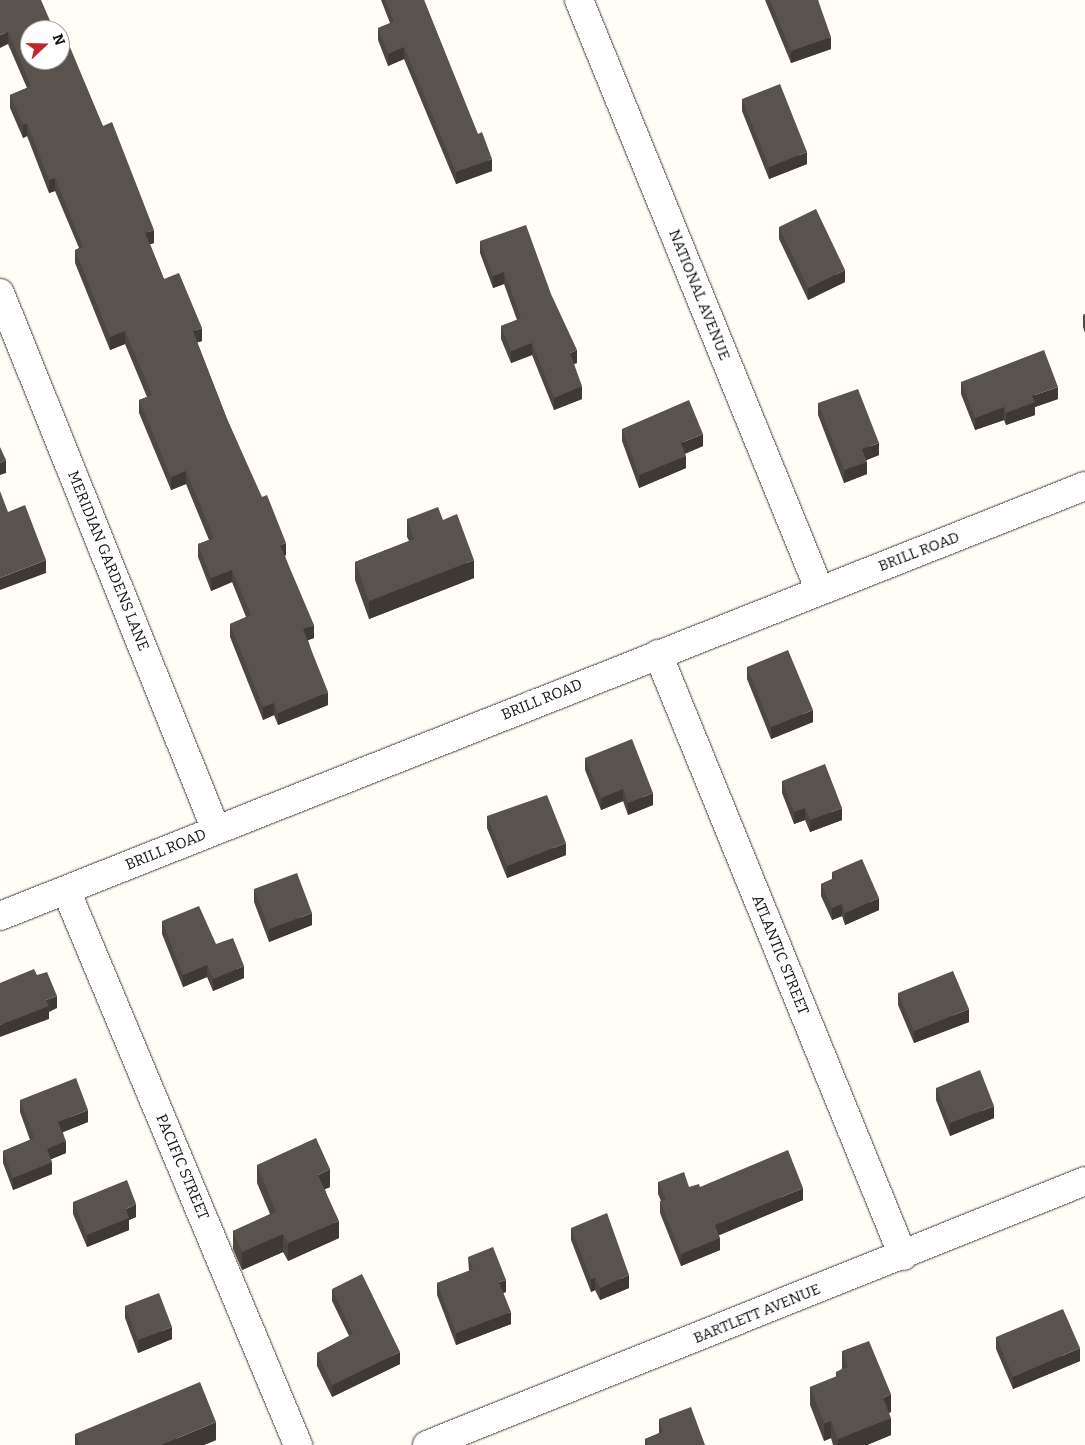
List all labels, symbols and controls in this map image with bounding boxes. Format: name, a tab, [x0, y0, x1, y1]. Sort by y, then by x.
north arrow	[20, 20, 70, 70]
text: N	[49, 32, 68, 48]
street label: NATIONAL AVENUE	[665, 227, 733, 363]
street label: MERIDIAN GARDENS LANE	[64, 468, 152, 654]
street label: BRILL ROAD	[876, 528, 962, 576]
street label: BRILL ROAD	[499, 676, 585, 724]
street label: BRILL ROAD	[123, 826, 209, 874]
street label: ATLANTIC STREET	[748, 892, 812, 1018]
street label: PACIFIC STREET	[152, 1111, 212, 1223]
street label: BARTLETT AVENUE	[691, 1280, 823, 1348]

